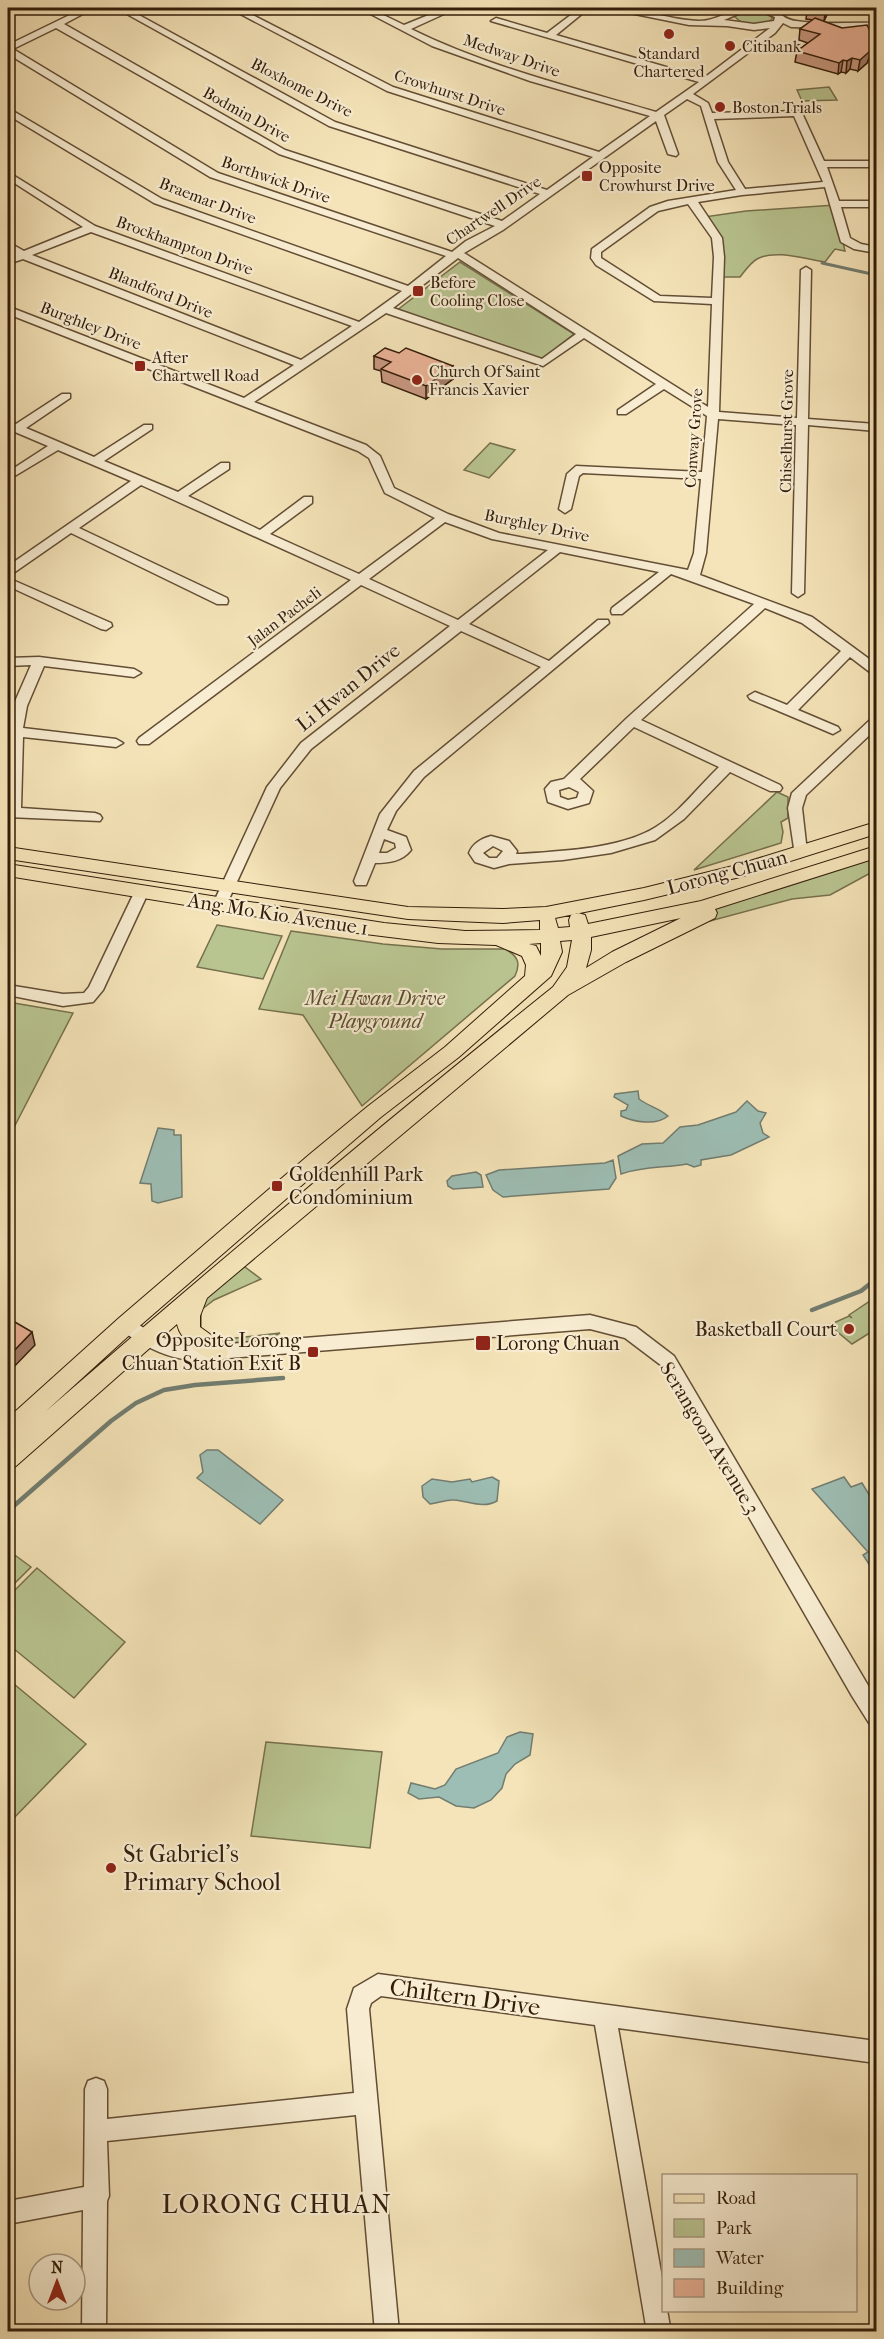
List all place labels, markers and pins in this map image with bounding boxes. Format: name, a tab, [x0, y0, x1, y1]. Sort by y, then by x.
marker: Standard Chartered	[662, 27, 676, 41]
place label: Citibank	[742, 37, 802, 56]
marker: Citibank	[723, 39, 737, 53]
place label: Standard Chartered	[633, 44, 705, 81]
place label: Boston Trials	[732, 98, 822, 117]
marker: Boston Trials	[713, 100, 727, 114]
place label: Opposite Crowhurst Drive	[599, 158, 715, 195]
marker: Opposite Crowhurst Drive	[580, 169, 594, 183]
place label: Before Cooling Close	[430, 273, 524, 310]
marker: Before Cooling Close	[411, 284, 425, 298]
place label: After Chartwell Road	[151, 348, 259, 385]
marker: After Chartwell Road	[133, 359, 147, 373]
place label: Church Of Saint Francis Xavier	[429, 362, 541, 399]
marker: Church Of Saint Francis Xavier	[410, 373, 424, 387]
place label: Goldenhill Park Condominium	[289, 1163, 424, 1209]
marker: Goldenhill Park Condominium	[270, 1179, 284, 1193]
place label: Basketball Court	[695, 1318, 837, 1341]
marker: Basketball Court	[842, 1322, 856, 1336]
place label: Opposite Lorong Chuan Station Exit B	[122, 1329, 301, 1375]
place label: Lorong Chuan	[496, 1332, 620, 1355]
marker: Lorong Chuan	[474, 1334, 492, 1352]
marker: Opposite Lorong Chuan Station Exit B	[306, 1345, 320, 1359]
place label: St Gabriel's Primary School	[123, 1840, 281, 1896]
marker: St Gabriel's Primary School	[104, 1861, 118, 1875]

